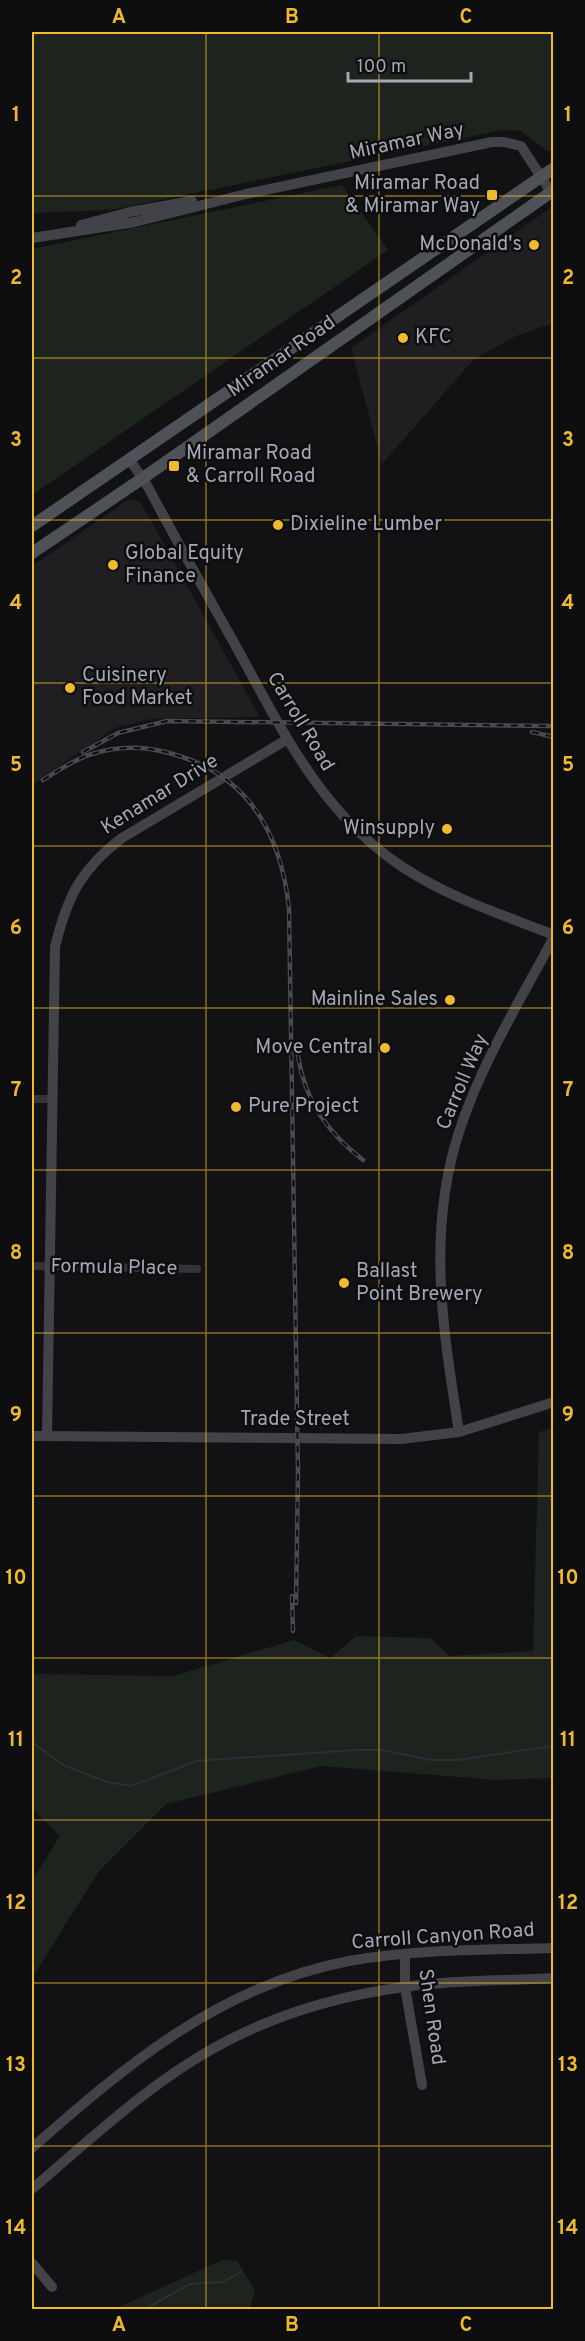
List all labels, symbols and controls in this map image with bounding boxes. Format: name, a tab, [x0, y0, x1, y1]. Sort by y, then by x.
text: A	[112, 5, 126, 31]
text: B	[285, 5, 299, 31]
text: C	[460, 5, 472, 31]
scale bar	[348, 45, 471, 83]
text: 100 m	[357, 56, 406, 79]
text: 1	[12, 103, 20, 129]
text: 1	[564, 103, 572, 129]
street label: Miramar Way	[347, 117, 467, 167]
place label: Miramar Road & Miramar Way	[345, 171, 480, 220]
marker: Miramar Road & Miramar Way	[485, 188, 499, 202]
place label: McDonald's	[419, 232, 522, 258]
marker: McDonald's	[527, 238, 541, 252]
text: 2	[10, 266, 22, 292]
text: 2	[562, 266, 574, 292]
street label: Miramar Road	[223, 310, 341, 404]
place label: KFC	[415, 325, 452, 351]
marker: KFC	[396, 331, 410, 345]
text: 3	[10, 428, 22, 454]
text: 3	[562, 428, 574, 454]
place label: Miramar Road & Carroll Road	[186, 441, 316, 490]
marker: Miramar Road & Carroll Road	[167, 459, 181, 473]
place label: Dixieline Lumber	[290, 512, 442, 538]
marker: Dixieline Lumber	[271, 518, 285, 532]
place label: Global Equity Finance	[125, 541, 244, 590]
marker: Global Equity Finance	[106, 558, 120, 572]
text: 4	[10, 591, 22, 617]
text: 4	[562, 591, 574, 617]
place label: Cuisinery Food Market	[82, 663, 193, 712]
street label: Carroll Road	[260, 668, 340, 776]
marker: Cuisinery Food Market	[63, 681, 77, 695]
street label: Kenamar Drive	[97, 749, 223, 841]
text: 5	[10, 753, 22, 779]
text: 5	[562, 753, 574, 779]
place label: Winsupply	[343, 816, 435, 842]
marker: Winsupply	[440, 822, 454, 836]
text: 6	[10, 916, 22, 942]
text: 6	[562, 916, 574, 942]
place label: Mainline Sales	[311, 987, 438, 1013]
marker: Mainline Sales	[443, 993, 457, 1007]
street label: Carroll Way	[431, 1030, 495, 1134]
place label: Move Central	[255, 1035, 373, 1061]
marker: Move Central	[378, 1041, 392, 1055]
text: 7	[11, 1078, 21, 1104]
text: 7	[563, 1078, 573, 1104]
place label: Pure Project	[248, 1094, 359, 1120]
marker: Pure Project	[229, 1100, 243, 1114]
text: 8	[10, 1241, 22, 1267]
text: 8	[562, 1241, 574, 1267]
street label: Formula Place	[50, 1254, 178, 1282]
place label: Ballast Point Brewery	[356, 1259, 483, 1308]
marker: Ballast Point Brewery	[337, 1276, 351, 1290]
text: 9	[10, 1403, 22, 1429]
text: 9	[562, 1403, 574, 1429]
street label: Trade Street	[240, 1407, 350, 1433]
text: 10	[5, 1566, 27, 1592]
text: 10	[557, 1566, 579, 1592]
text: 11	[8, 1728, 24, 1754]
text: 11	[560, 1728, 576, 1754]
text: 12	[6, 1891, 26, 1917]
text: 12	[558, 1891, 578, 1917]
street label: Carroll Canyon Road	[350, 1918, 536, 1956]
street label: Shen Road	[411, 1967, 451, 2067]
text: 13	[6, 2053, 26, 2079]
text: 13	[558, 2053, 578, 2079]
text: 14	[6, 2216, 26, 2242]
text: 14	[558, 2216, 578, 2242]
text: A	[112, 2313, 126, 2339]
text: B	[285, 2313, 299, 2339]
text: C	[460, 2313, 472, 2339]

